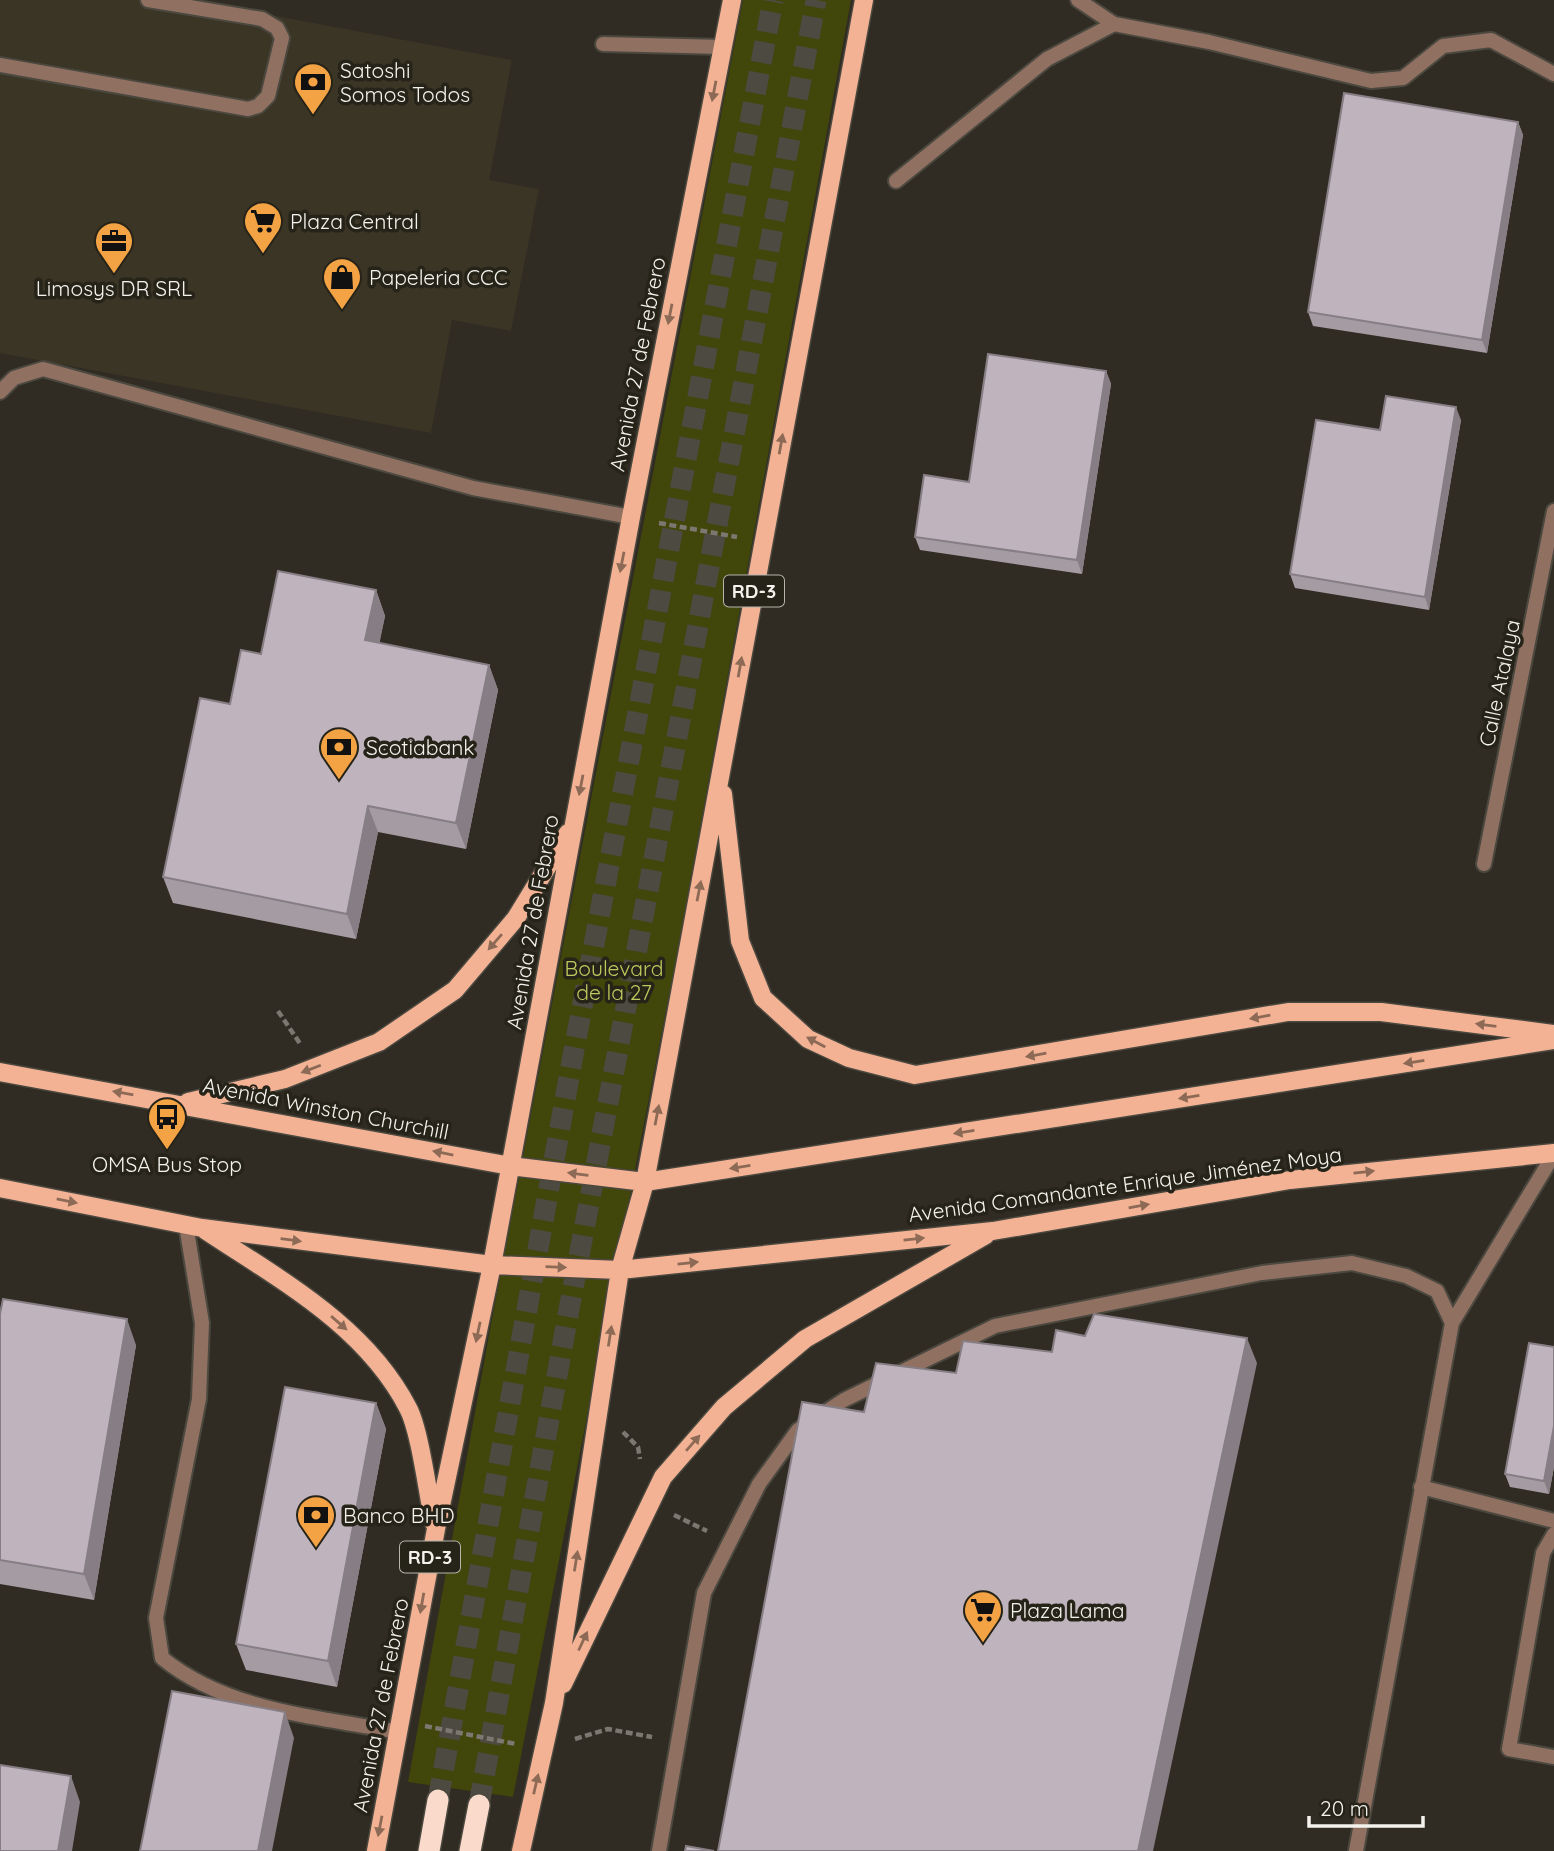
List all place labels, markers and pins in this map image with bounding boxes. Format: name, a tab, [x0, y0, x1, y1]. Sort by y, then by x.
place label: Satoshi Somos Todos	[340, 57, 470, 107]
bank icon: Satoshi Somos Todos	[292, 61, 334, 116]
supermarket icon: Plaza Central	[242, 200, 284, 255]
place label: Plaza Central	[290, 208, 419, 234]
office icon: Limosys DR SRL	[93, 220, 135, 275]
shop icon: Papeleria CCC	[321, 256, 363, 311]
place label: Papeleria CCC	[369, 264, 508, 290]
place label: Limosys DR SRL	[36, 275, 192, 301]
bank icon: Scotiabank	[318, 726, 360, 781]
place label: Scotiabank	[366, 734, 475, 760]
bus stop icon: OMSA Bus Stop	[146, 1096, 188, 1151]
place label: OMSA Bus Stop	[92, 1151, 242, 1177]
bank icon: Banco BHD	[295, 1494, 337, 1549]
place label: Banco BHD	[343, 1502, 455, 1528]
supermarket icon: Plaza Lama	[962, 1589, 1004, 1644]
place label: Plaza Lama	[1010, 1597, 1124, 1623]

